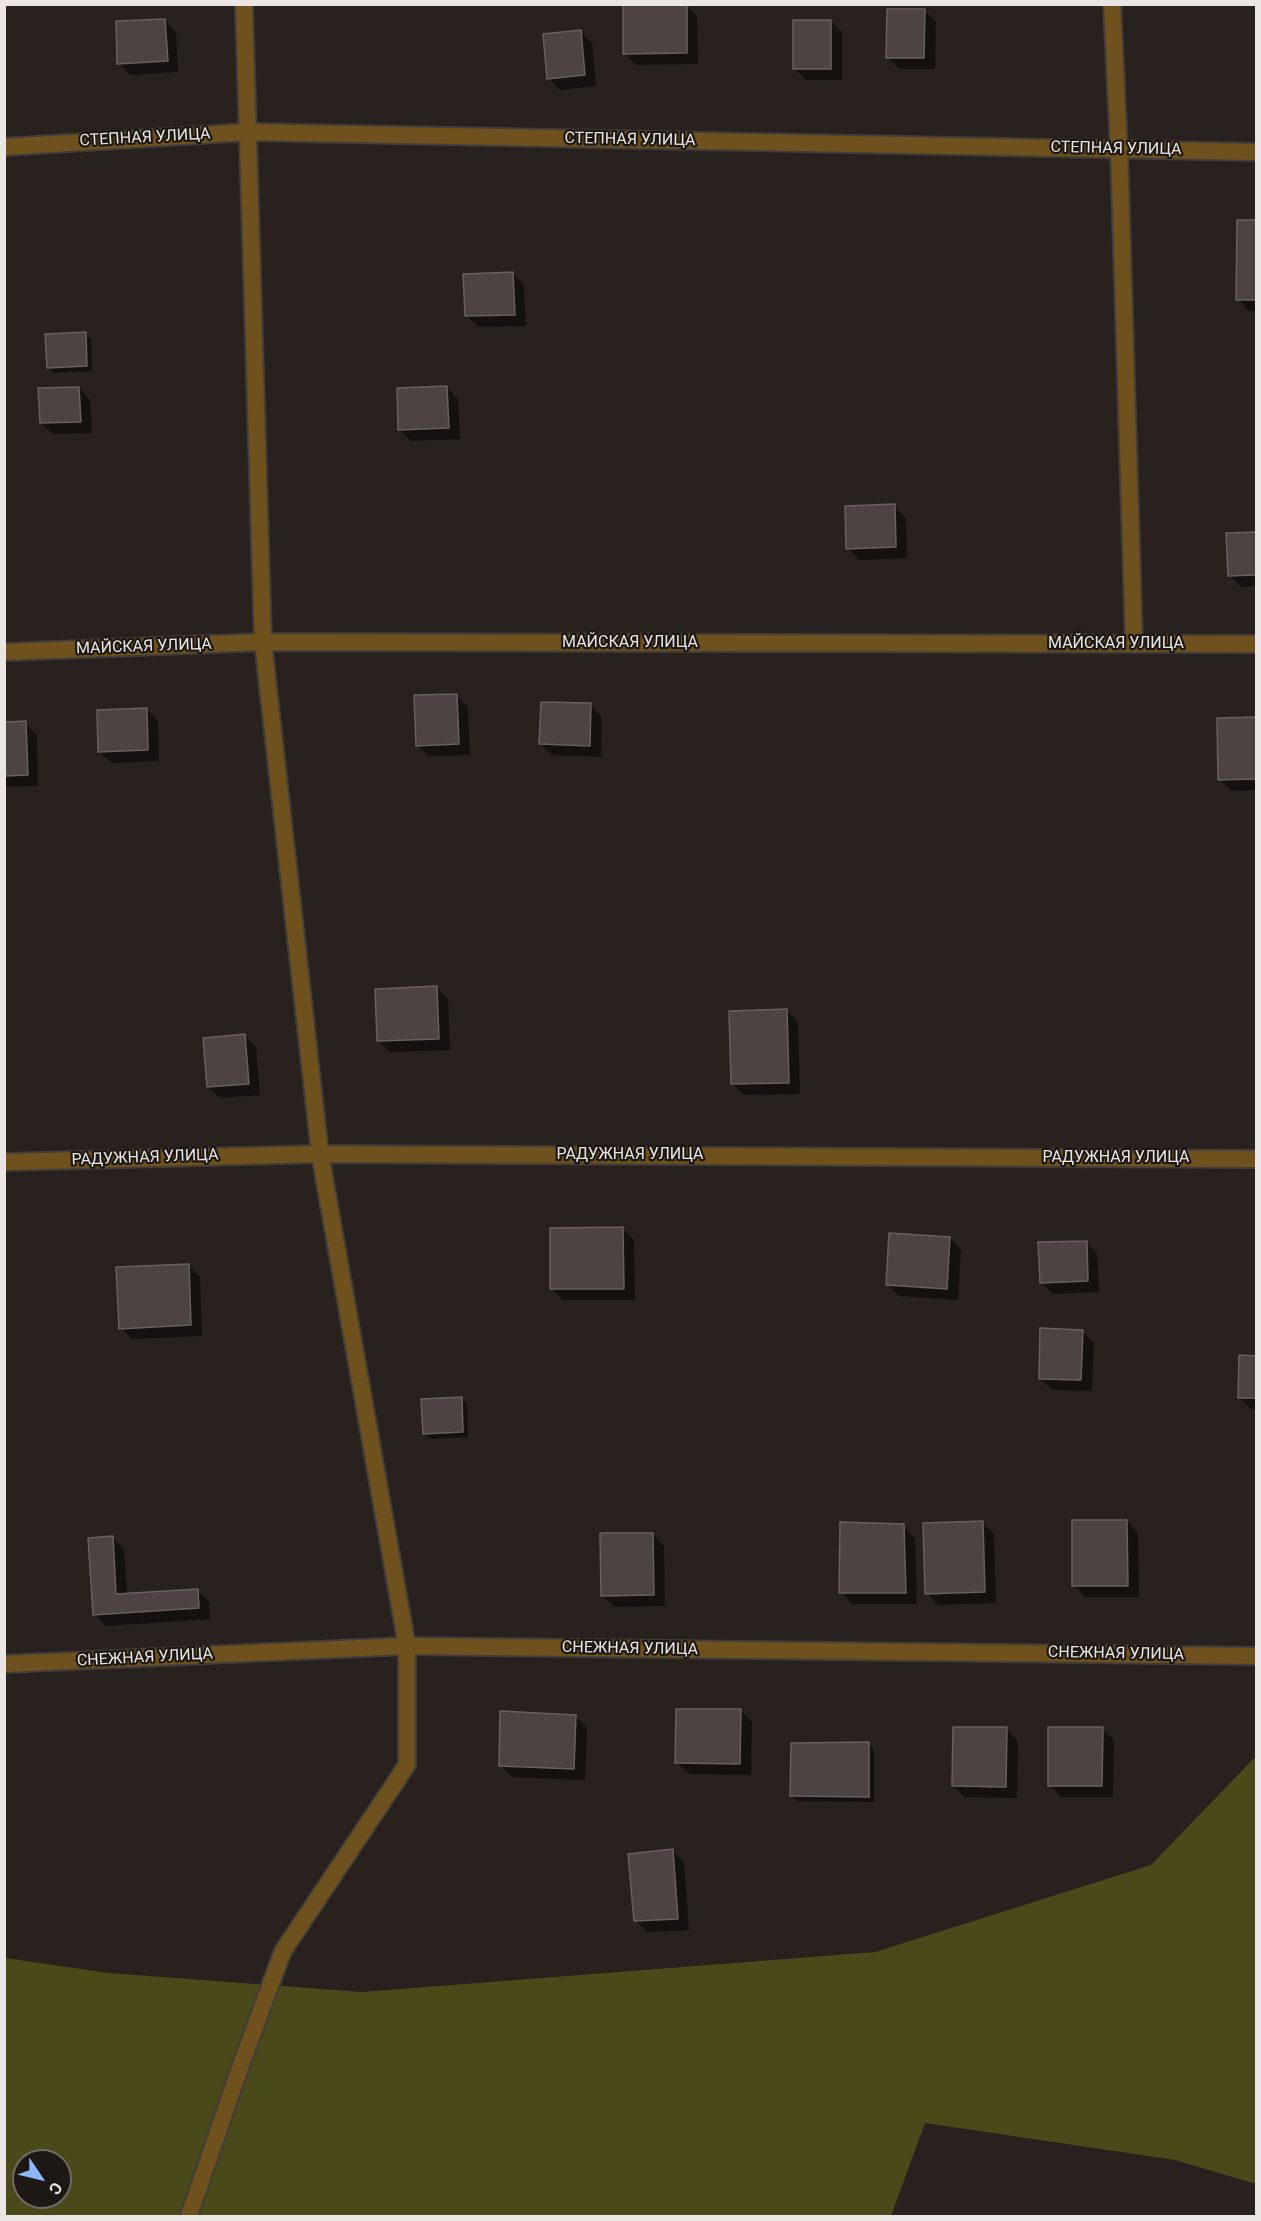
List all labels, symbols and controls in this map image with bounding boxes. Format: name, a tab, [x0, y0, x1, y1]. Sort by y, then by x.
street label: СТЕПНАЯ УЛИЦА	[79, 125, 211, 151]
street label: СТЕПНАЯ УЛИЦА	[564, 129, 696, 151]
street label: СТЕПНАЯ УЛИЦА	[1050, 138, 1182, 160]
street label: МАЙСКАЯ УЛИЦА	[562, 633, 698, 653]
street label: МАЙСКАЯ УЛИЦА	[1048, 634, 1184, 654]
street label: МАЙСКАЯ УЛИЦА	[76, 635, 212, 659]
street label: РАДУЖНАЯ УЛИЦА	[556, 1145, 704, 1165]
street label: РАДУЖНАЯ УЛИЦА	[71, 1146, 219, 1170]
street label: РАДУЖНАЯ УЛИЦА	[1042, 1148, 1190, 1168]
street label: СНЕЖНАЯ УЛИЦА	[562, 1638, 698, 1660]
street label: СНЕЖНАЯ УЛИЦА	[1048, 1643, 1184, 1665]
street label: СНЕЖНАЯ УЛИЦА	[76, 1645, 214, 1671]
north arrow	[12, 2149, 72, 2209]
text: С	[45, 2179, 66, 2198]

